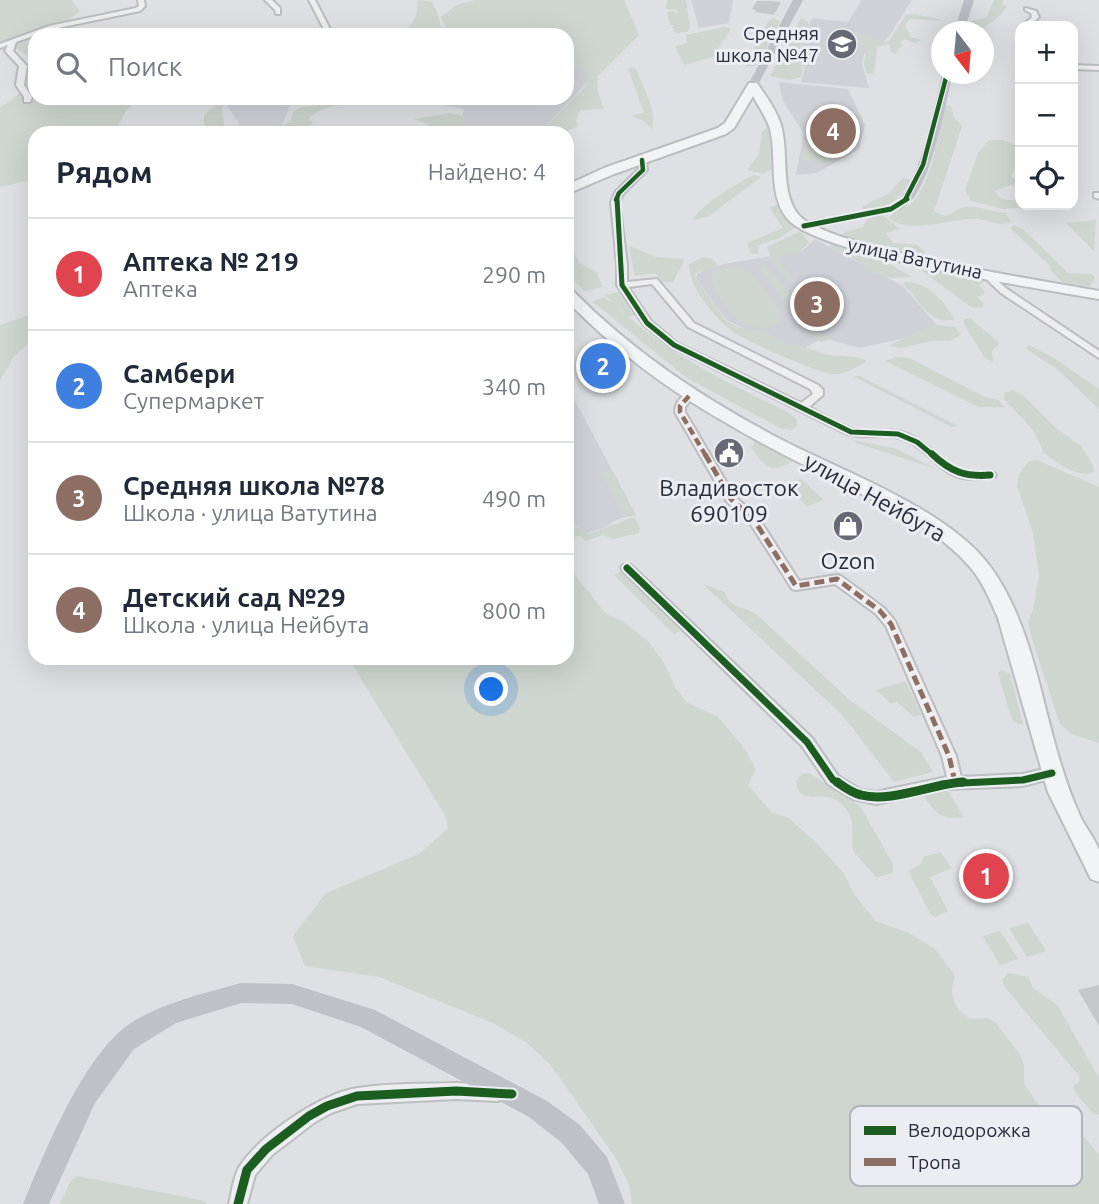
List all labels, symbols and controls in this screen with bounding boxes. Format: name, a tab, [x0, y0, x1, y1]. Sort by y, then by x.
north arrow	[931, 21, 994, 84]
map controls	[1015, 21, 1078, 210]
button: +	[1015, 21, 1078, 84]
place label: Средняя школа №47	[716, 22, 819, 66]
school or university icon: Средняя школа №47	[825, 27, 859, 61]
search box	[28, 28, 574, 105]
icon: search	[52, 48, 90, 86]
text: Поиск	[108, 52, 182, 81]
button: −	[1015, 84, 1078, 147]
pin: 4	[810, 105, 856, 157]
button: locate	[1015, 147, 1078, 210]
text: Рядом	[56, 155, 152, 189]
text: Найдено: 4	[428, 159, 546, 184]
street label: улица Ватутина	[846, 233, 984, 283]
text: Аптека № 219	[123, 247, 299, 276]
text: 1	[73, 262, 85, 287]
text: 290 m	[482, 262, 546, 287]
text: Аптека	[123, 276, 198, 301]
pin: 3	[794, 278, 840, 330]
pin: 2	[580, 340, 626, 392]
text: Самбери	[123, 359, 236, 388]
text: 2	[73, 374, 85, 399]
text: 340 m	[482, 374, 546, 399]
text: Супермаркет	[123, 388, 264, 413]
public building icon: Владивосток 690109	[712, 436, 746, 470]
street label: улица Нейбута	[800, 448, 950, 546]
text: Средняя школа №78	[123, 471, 385, 500]
place label: Владивосток 690109	[659, 475, 799, 526]
text: 3	[73, 486, 85, 511]
text: 490 m	[482, 486, 546, 511]
text: Школа · улица Ватутина	[123, 500, 378, 525]
shop icon: Ozon	[831, 509, 865, 543]
place label: Ozon	[821, 548, 875, 573]
text: Детский сад №29	[123, 583, 346, 612]
text: 4	[73, 598, 85, 623]
text: 800 m	[482, 598, 546, 623]
text: Школа · улица Нейбута	[123, 612, 369, 637]
your location	[474, 672, 508, 706]
pin: 1	[963, 850, 1009, 902]
legend	[850, 1106, 1082, 1186]
text: Велодорожка	[908, 1119, 1031, 1141]
text: Тропа	[908, 1151, 961, 1173]

